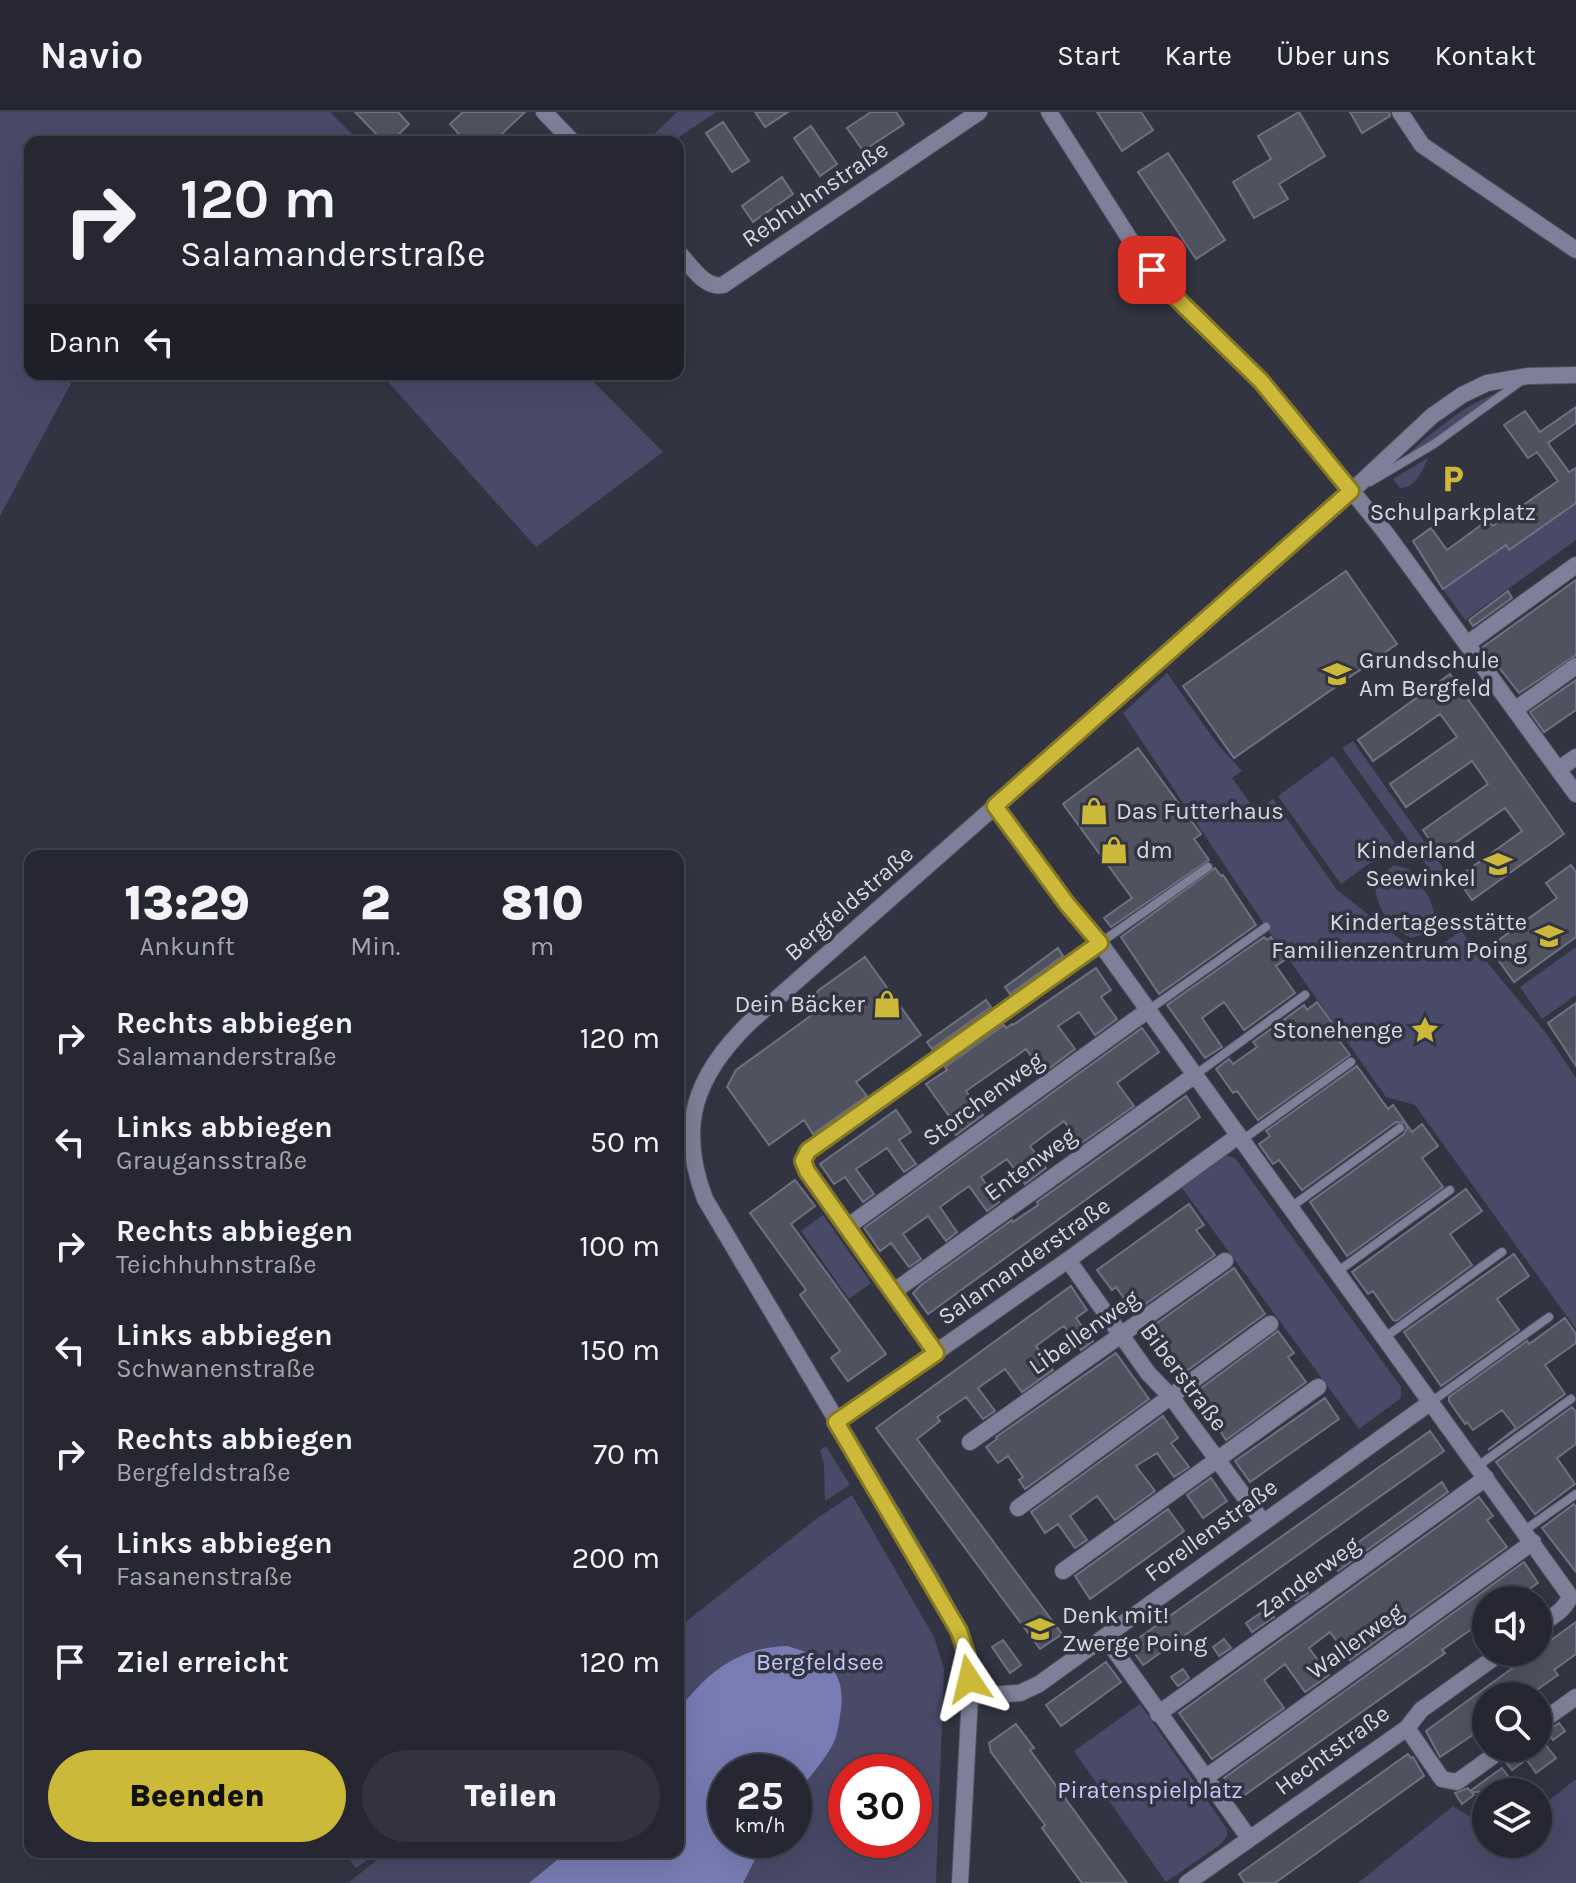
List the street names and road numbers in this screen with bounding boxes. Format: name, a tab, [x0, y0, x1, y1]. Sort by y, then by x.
street label: Rebhuhnstraße	[737, 135, 893, 253]
street label: Bergfeldstraße	[779, 840, 919, 966]
street label: Storchenweg	[917, 1046, 1049, 1152]
street label: Entenweg	[978, 1121, 1082, 1207]
street label: Salamanderstraße	[933, 1191, 1115, 1331]
street label: Libellenweg	[1023, 1283, 1145, 1380]
street label: Biberstraße	[1134, 1318, 1234, 1436]
street label: Forellenstraße	[1139, 1473, 1283, 1587]
street label: Zanderweg	[1251, 1530, 1365, 1624]
street label: Wallerweg	[1302, 1597, 1409, 1685]
street label: Hechtstraße	[1269, 1699, 1395, 1801]

